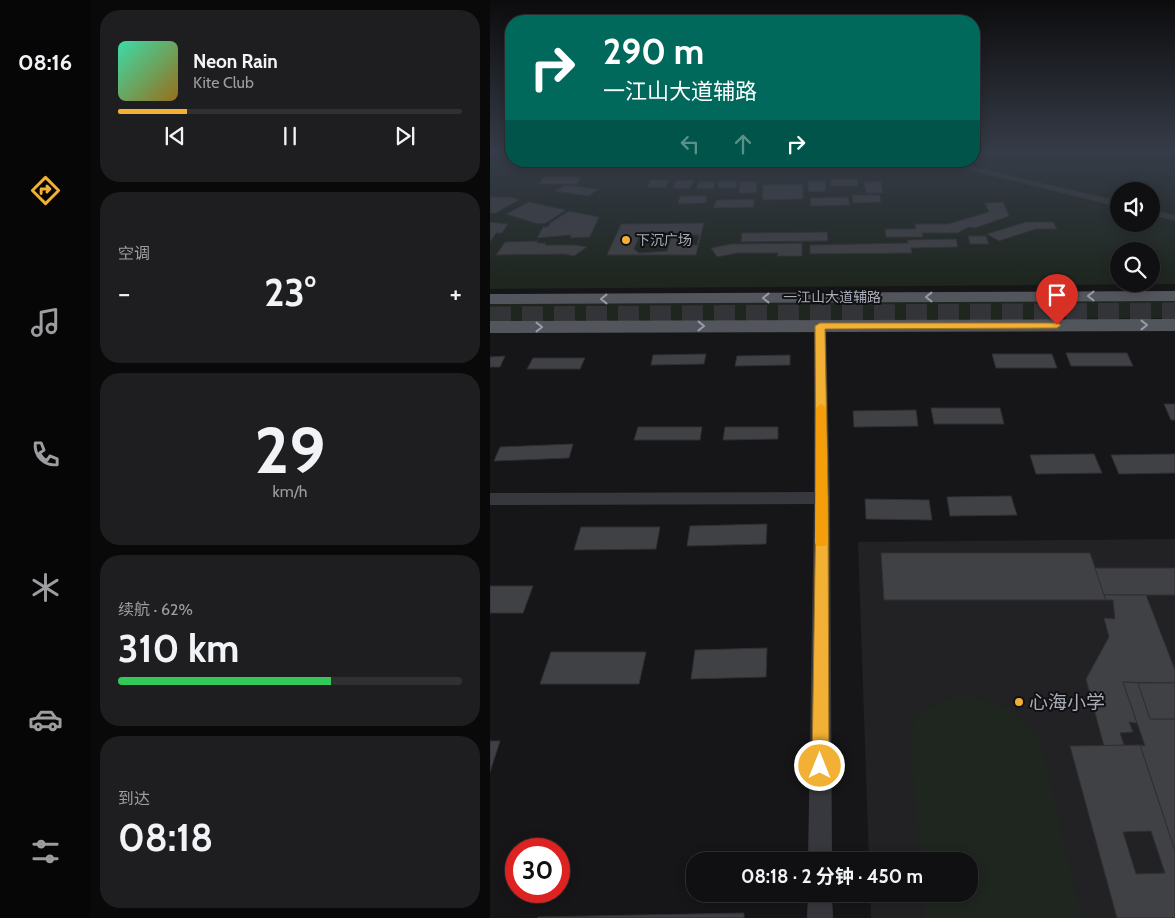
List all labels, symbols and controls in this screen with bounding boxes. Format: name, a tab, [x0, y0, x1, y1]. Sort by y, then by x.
text: 290 m	[603, 30, 704, 73]
icon: right	[520, 35, 585, 100]
text: 08:16	[18, 49, 72, 76]
text: Neon Rain	[193, 50, 278, 73]
text: Kite Club	[193, 73, 254, 92]
text: 一江山大道辅路	[603, 78, 757, 105]
icon: previous	[161, 122, 189, 150]
icon: pause	[276, 122, 304, 150]
icon: next	[391, 122, 419, 150]
icon: left	[676, 130, 704, 158]
icon: ahead	[729, 130, 757, 158]
icon: right	[782, 130, 810, 158]
icon: directions	[28, 173, 63, 208]
map controls	[1110, 182, 1160, 292]
button: sound	[1110, 182, 1160, 232]
place label: 下沉广场	[636, 231, 692, 249]
marker: 下沉广场	[620, 234, 632, 246]
button: search	[1110, 242, 1160, 292]
text: 空调	[118, 244, 150, 263]
text: 23°	[264, 269, 316, 316]
pin	[1036, 274, 1078, 325]
text: −	[118, 276, 130, 310]
text: +	[450, 276, 462, 310]
icon: arrive	[1043, 281, 1071, 309]
street label: 一江山大道辅路	[783, 288, 881, 306]
one-way arrow	[1087, 291, 1095, 301]
one-way arrow	[925, 292, 932, 302]
one-way arrow	[762, 293, 770, 303]
one-way arrow	[600, 294, 608, 304]
icon: music	[28, 305, 63, 340]
one-way arrow	[1140, 320, 1148, 330]
one-way arrow	[535, 321, 543, 332]
one-way arrow	[698, 321, 705, 331]
text: 29	[255, 410, 325, 489]
icon: phone	[28, 437, 63, 472]
text: km/h	[272, 482, 308, 501]
icon: climate	[28, 570, 63, 605]
text: 续航 · 62%	[118, 600, 193, 619]
text: 310 km	[118, 625, 239, 672]
place label: 心海小学	[1029, 691, 1105, 714]
marker: 心海小学	[1013, 696, 1025, 708]
icon: car	[28, 702, 63, 737]
position arrow	[793, 739, 845, 791]
text: 到达	[118, 789, 150, 808]
text: 08:18	[118, 814, 213, 861]
icon: filters	[28, 834, 63, 869]
speed limit sign: 30	[505, 838, 570, 903]
text: 08:18 · 2 分钟 · 450 m	[741, 865, 923, 888]

